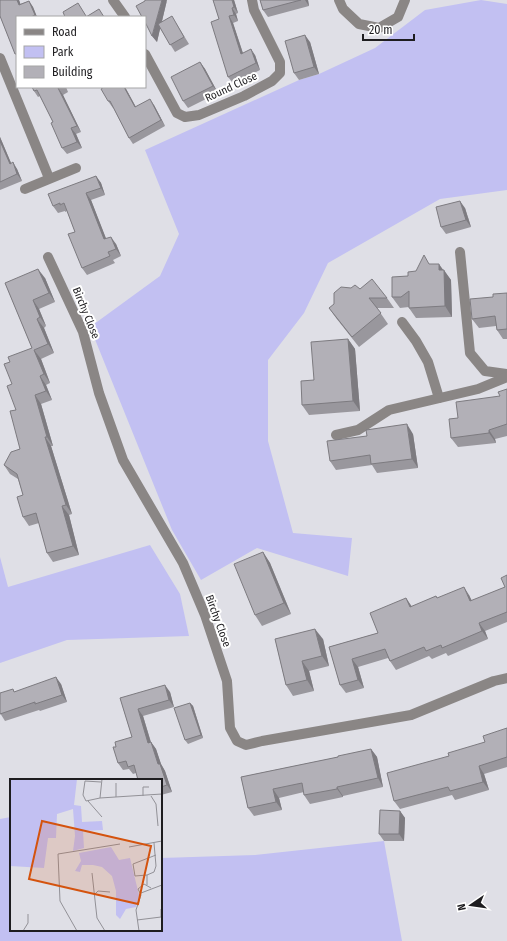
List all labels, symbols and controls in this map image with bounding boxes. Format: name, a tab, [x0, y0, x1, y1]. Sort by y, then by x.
legend	[16, 16, 146, 88]
scale bar	[363, 16, 414, 42]
text: 20 m	[369, 23, 393, 37]
text: Road	[52, 25, 77, 39]
text: Park	[52, 45, 74, 59]
text: Building	[52, 65, 93, 79]
street label: Round Close	[203, 69, 259, 105]
street label: Birchy Close	[70, 285, 102, 341]
street label: Birchy Close	[203, 593, 233, 649]
inset map	[10, 779, 162, 931]
north arrow	[451, 885, 491, 925]
text: N	[455, 902, 469, 912]

